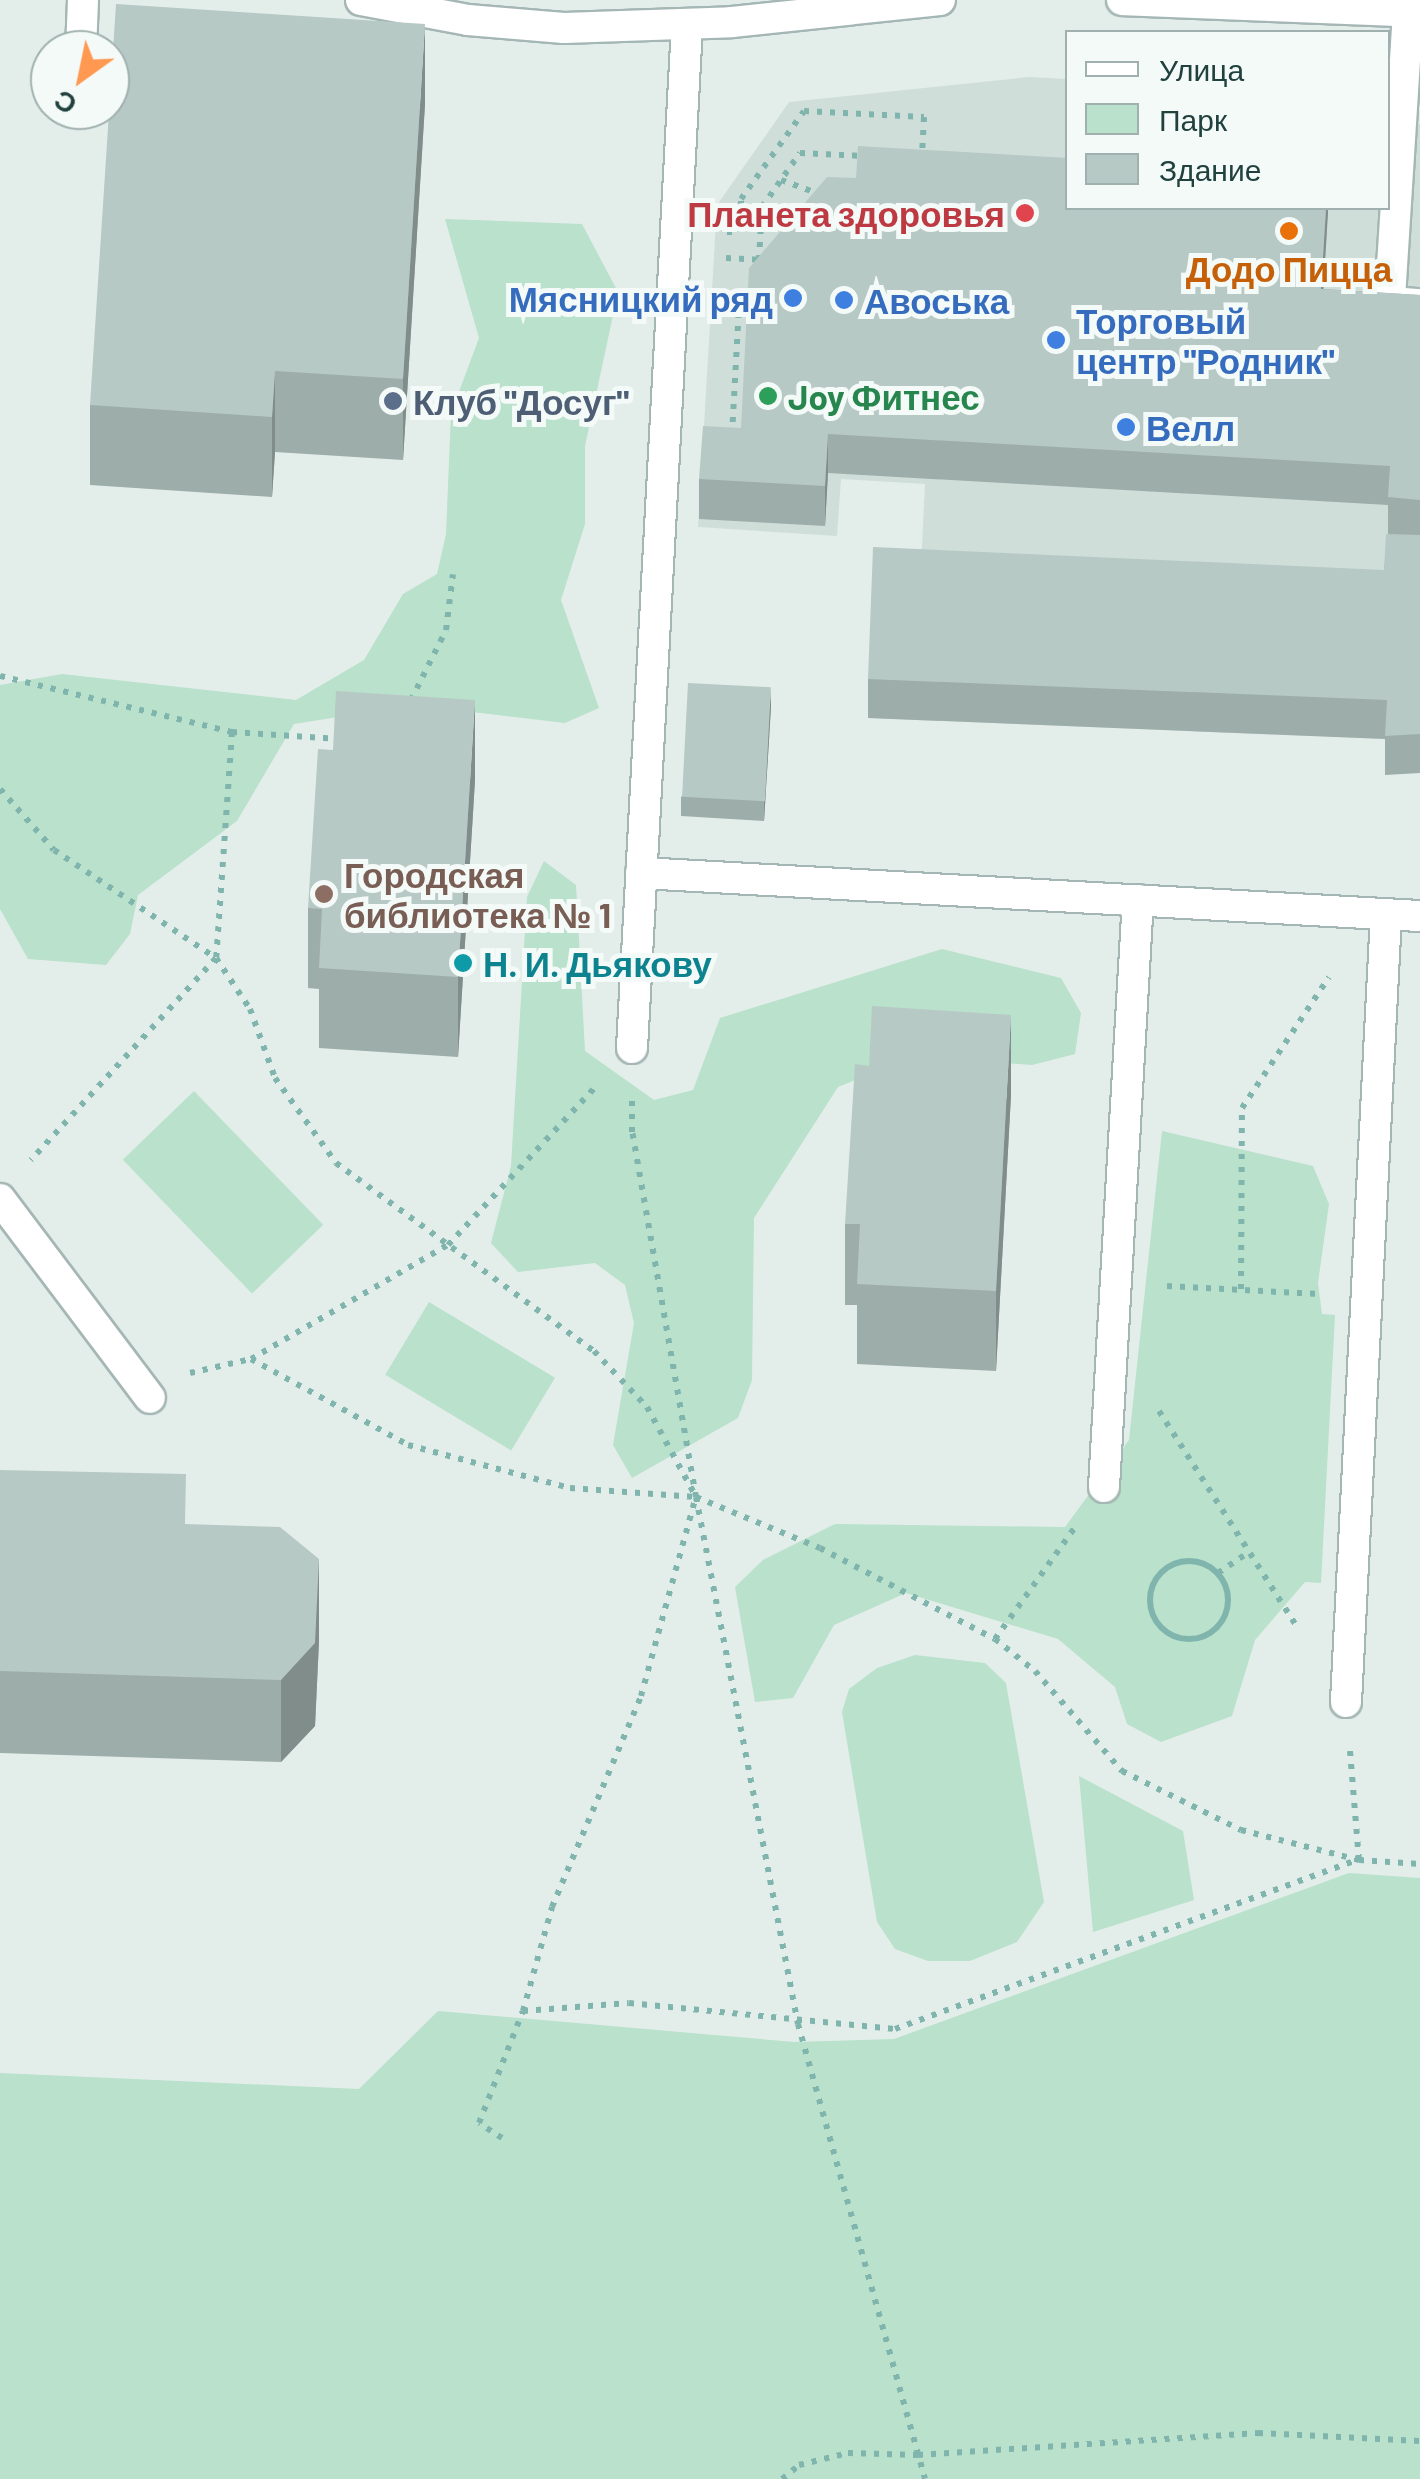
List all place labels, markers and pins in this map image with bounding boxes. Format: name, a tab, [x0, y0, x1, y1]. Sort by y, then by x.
place label: Планета здоровья	[687, 192, 1005, 234]
marker: Планета здоровья	[1014, 202, 1036, 224]
marker: Додо Пицца	[1278, 220, 1300, 242]
place label: Додо Пицца	[1186, 247, 1392, 289]
place label: Мясницкий ряд	[509, 277, 773, 319]
place label: Авоська	[864, 279, 1009, 321]
marker: Мясницкий ряд	[782, 287, 804, 309]
marker: Авоська	[833, 289, 855, 311]
place label: Торговый центр "Родник"	[1076, 299, 1335, 381]
marker: Торговый центр "Родник"	[1045, 329, 1067, 351]
place label: Joy Фитнес	[788, 375, 980, 417]
place label: Клуб "Досуг"	[413, 380, 629, 422]
marker: Joy Фитнес	[757, 385, 779, 407]
marker: Клуб "Досуг"	[382, 390, 404, 412]
place label: Велл	[1146, 406, 1235, 448]
marker: Велл	[1115, 416, 1137, 438]
place label: Городская библиотека № 1	[344, 853, 611, 935]
marker: Городская библиотека № 1	[313, 883, 335, 905]
place label: Н. И. Дьякову	[483, 942, 712, 984]
marker: Н. И. Дьякову	[452, 952, 474, 974]

